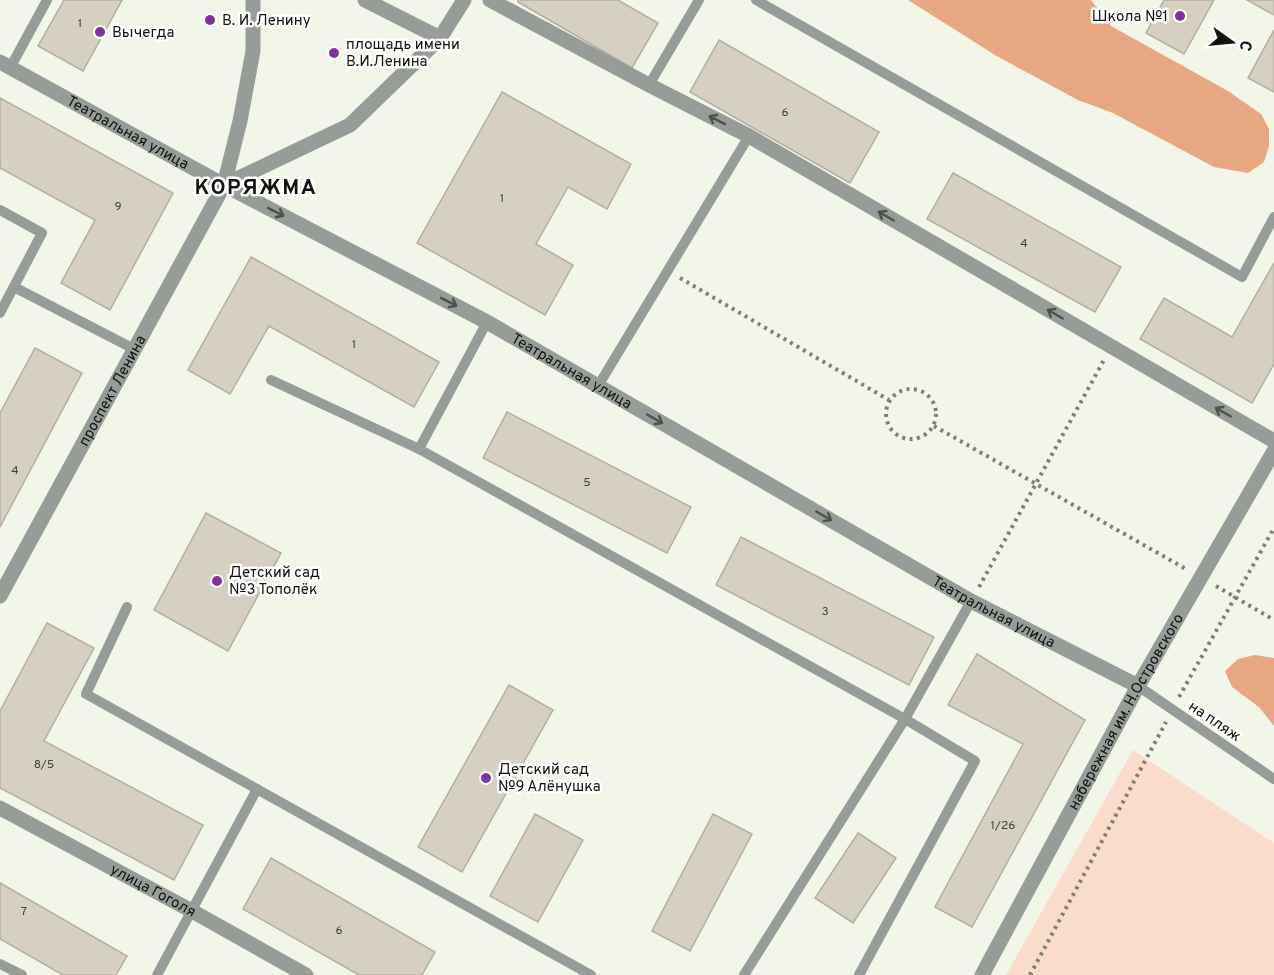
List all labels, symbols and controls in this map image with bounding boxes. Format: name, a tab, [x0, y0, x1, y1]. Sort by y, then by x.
place label: Школа №1	[1092, 8, 1168, 27]
marker: Школа №1	[1173, 9, 1187, 23]
place label: В. И. Ленину	[222, 12, 311, 31]
north arrow	[1202, 12, 1262, 72]
marker: В. И. Ленину	[203, 13, 217, 27]
house number: 1	[78, 16, 82, 32]
place label: Вычегда	[112, 24, 174, 43]
marker: Вычегда	[93, 25, 107, 39]
place label: площадь имени В.И.Ленина	[346, 36, 460, 72]
text: С	[1234, 38, 1256, 53]
marker: площадь имени В.И.Ленина	[327, 46, 341, 60]
street label: Театральная улица	[63, 92, 192, 175]
house number: 6	[781, 105, 789, 121]
one-way arrow	[708, 113, 726, 125]
district label: КОРЯЖМА	[195, 175, 317, 202]
house number: 1	[500, 191, 504, 207]
house number: 9	[114, 199, 122, 215]
one-way arrow	[266, 207, 284, 218]
one-way arrow	[878, 210, 895, 222]
house number: 4	[1020, 236, 1028, 252]
one-way arrow	[439, 297, 457, 308]
one-way arrow	[1047, 308, 1064, 320]
street label: Театральная улица	[507, 330, 635, 414]
street label: проспект Ленина	[75, 332, 151, 450]
house number: 1	[352, 337, 356, 353]
one-way arrow	[1215, 406, 1233, 417]
one-way arrow	[646, 413, 663, 425]
house number: 4	[11, 463, 19, 479]
house number: 5	[583, 475, 591, 491]
one-way arrow	[815, 510, 832, 522]
place label: Детский сад №3 Тополёк	[229, 564, 320, 600]
street label: Театральная улица	[928, 573, 1058, 653]
marker: Детский сад №3 Тополёк	[210, 574, 224, 588]
house number: 3	[821, 604, 829, 620]
street label: набережная им. Н.Островского	[1065, 611, 1189, 814]
street label: на пляж	[1184, 698, 1244, 747]
house number: 8/5	[34, 757, 54, 773]
place label: Детский сад №9 Алёнушка	[498, 761, 601, 797]
marker: Детский сад №9 Алёнушка	[479, 771, 493, 785]
house number: 1/26	[991, 818, 1015, 834]
street label: улица Гоголя	[106, 861, 199, 922]
house number: 7	[21, 904, 27, 920]
house number: 6	[335, 923, 343, 939]

